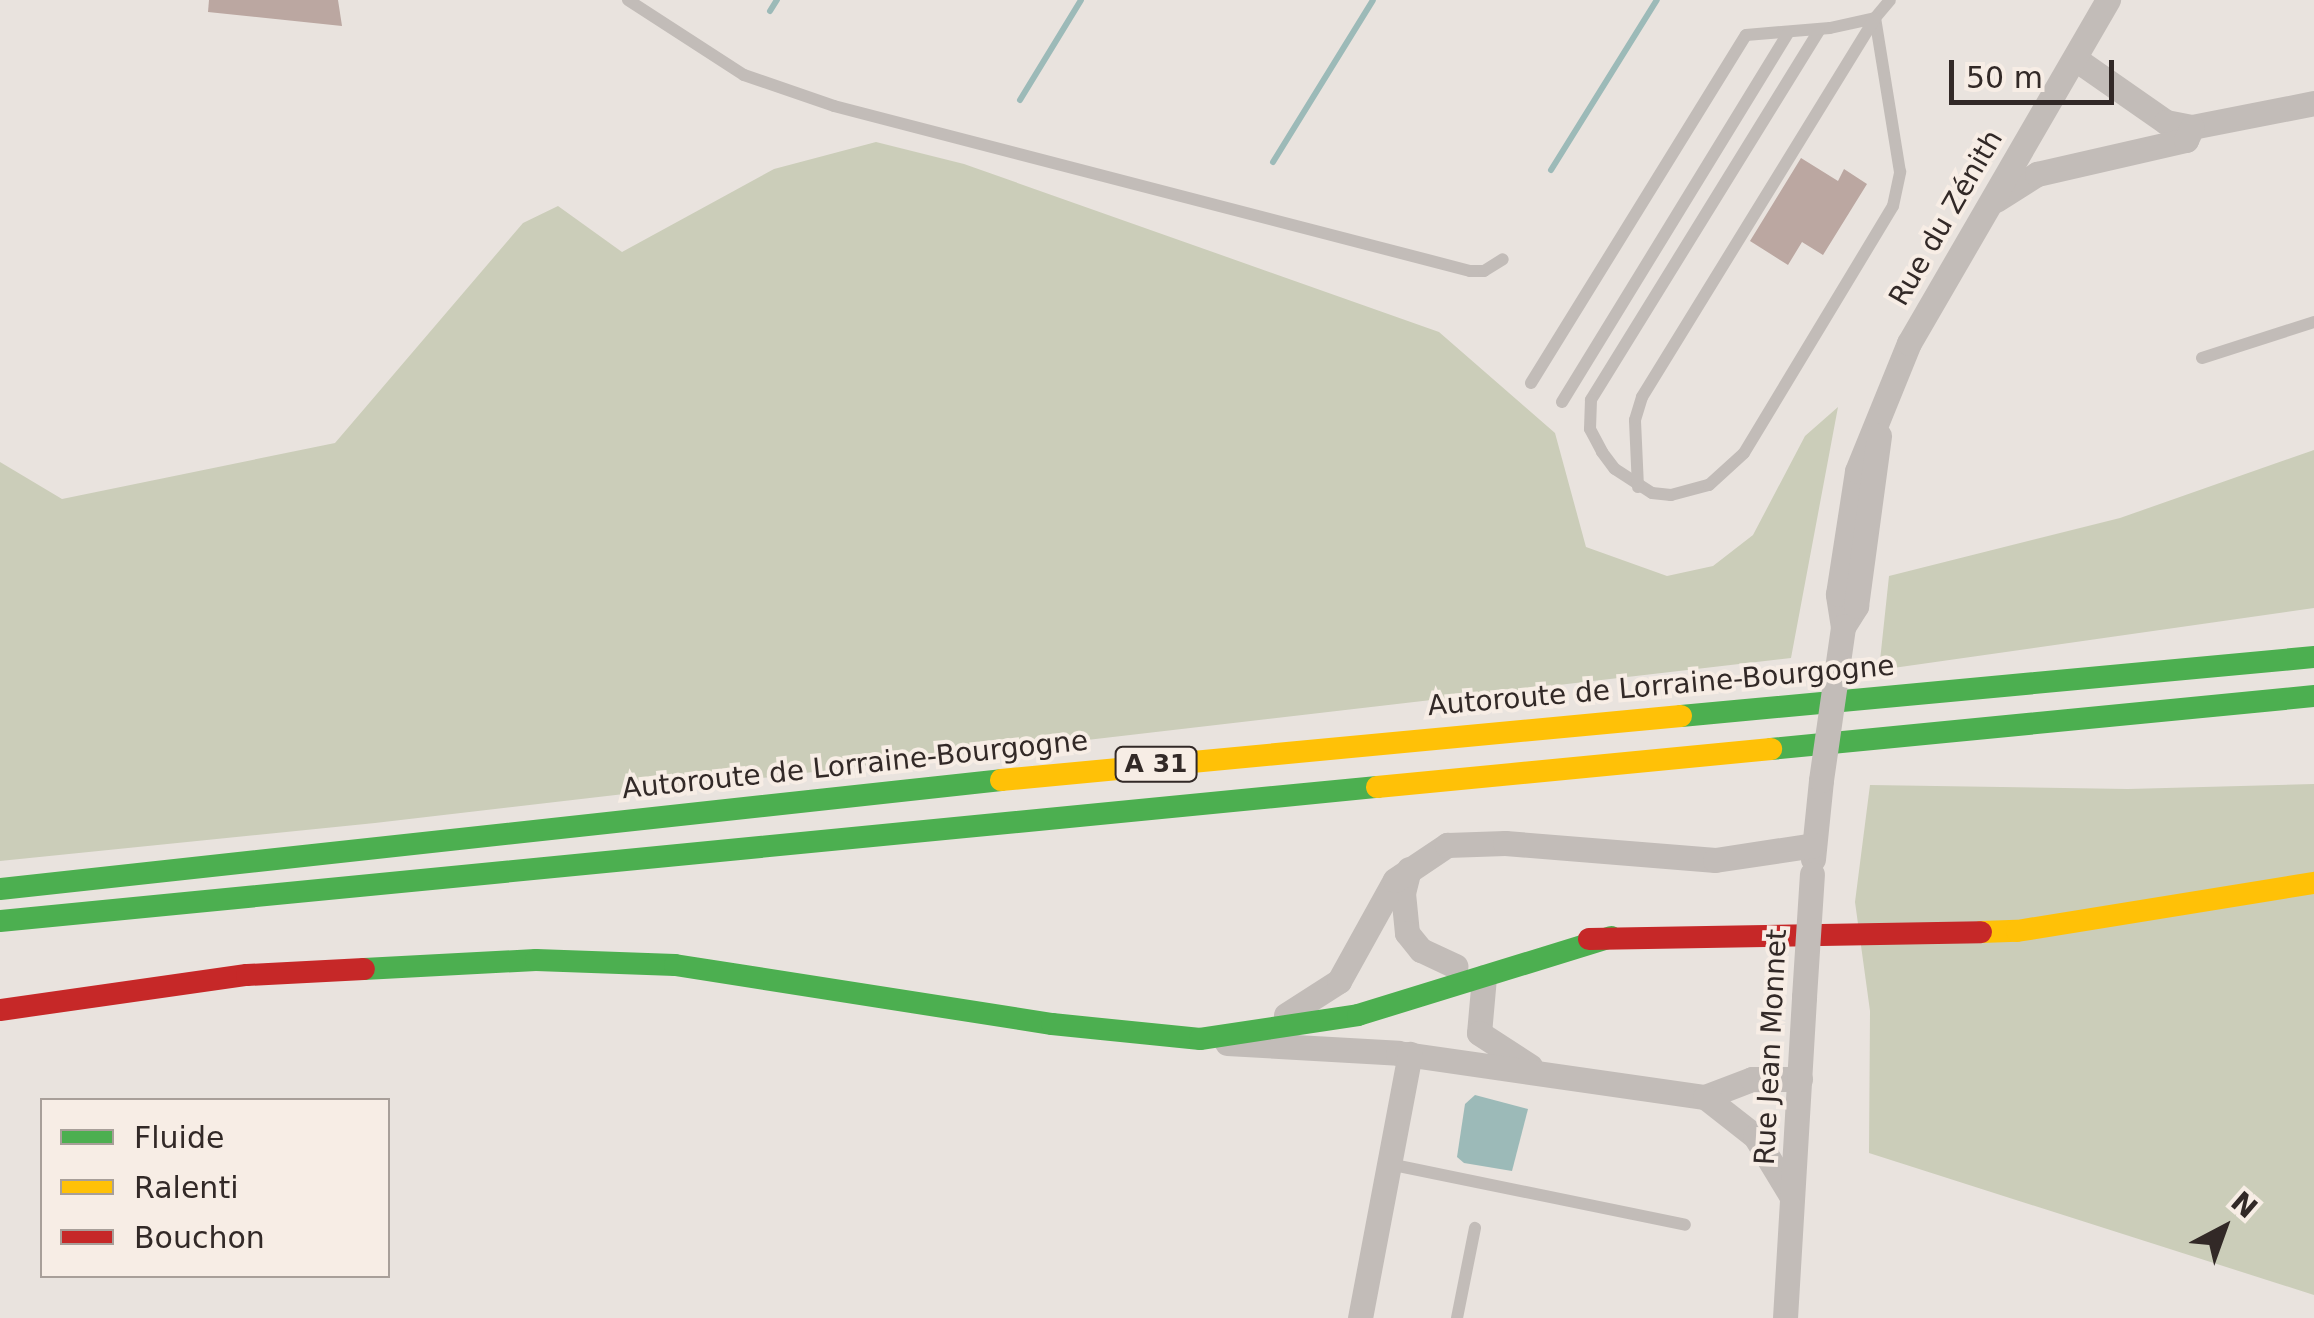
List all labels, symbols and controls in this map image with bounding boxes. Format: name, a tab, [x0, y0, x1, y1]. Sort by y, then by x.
scale bar	[1954, 40, 2119, 102]
text: 50 m	[1966, 60, 2043, 95]
street label: Rue du Zénith	[1882, 124, 2010, 312]
street label: Autoroute de Lorraine-Bourgogne	[1426, 649, 1896, 723]
street label: Autoroute de Lorraine-Bourgogne	[620, 724, 1090, 806]
road number: A 31	[1114, 744, 1198, 784]
street label: Rue Jean Monnet	[1748, 928, 1794, 1166]
legend	[40, 1098, 390, 1278]
text: Fluide	[134, 1120, 224, 1155]
text: Ralenti	[134, 1170, 238, 1205]
north arrow	[2174, 1178, 2274, 1278]
text: N	[2224, 1185, 2264, 1225]
text: Bouchon	[134, 1220, 265, 1255]

